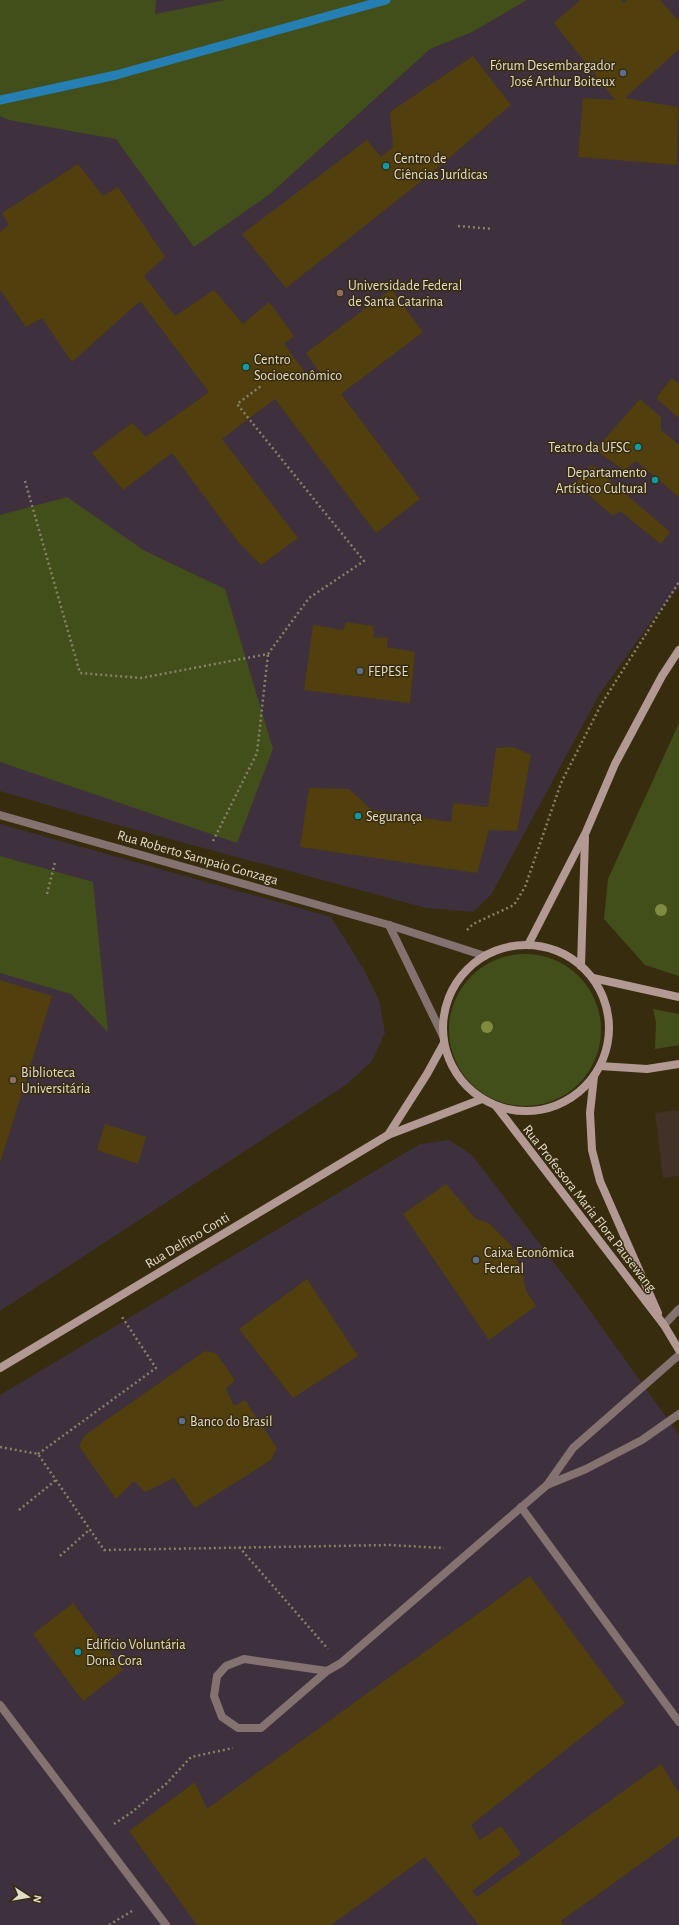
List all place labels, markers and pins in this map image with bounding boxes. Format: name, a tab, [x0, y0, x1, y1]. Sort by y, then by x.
place label: Fórum Desembargador José Arthur Boiteux	[490, 59, 615, 89]
marker: Fórum Desembargador José Arthur Boiteux	[618, 68, 628, 78]
place label: Centro de Ciências Jurídicas	[394, 152, 488, 182]
marker: Centro de Ciências Jurídicas	[381, 161, 391, 171]
place label: Universidade Federal de Santa Catarina	[348, 279, 462, 309]
marker: Universidade Federal de Santa Catarina	[335, 288, 345, 298]
place label: Centro Socioeconômico	[254, 353, 342, 383]
marker: Centro Socioeconômico	[241, 362, 251, 372]
place label: Teatro da UFSC	[548, 441, 630, 455]
marker: Teatro da UFSC	[633, 442, 643, 452]
place label: Departamento Artístico Cultural	[556, 466, 647, 496]
marker: Departamento Artístico Cultural	[650, 475, 660, 485]
place label: FEPESE	[368, 665, 408, 679]
marker: FEPESE	[355, 666, 365, 676]
place label: Segurança	[366, 810, 423, 824]
marker: Segurança	[353, 811, 363, 821]
place label: Biblioteca Universitária	[21, 1066, 91, 1096]
marker: Biblioteca Universitária	[8, 1075, 18, 1085]
place label: Caixa Econômica Federal	[484, 1246, 575, 1276]
marker: Caixa Econômica Federal	[471, 1255, 481, 1265]
place label: Banco do Brasil	[190, 1415, 272, 1429]
marker: Banco do Brasil	[177, 1416, 187, 1426]
place label: Edifício Voluntária Dona Cora	[86, 1638, 186, 1668]
marker: Edifício Voluntária Dona Cora	[73, 1647, 83, 1657]

